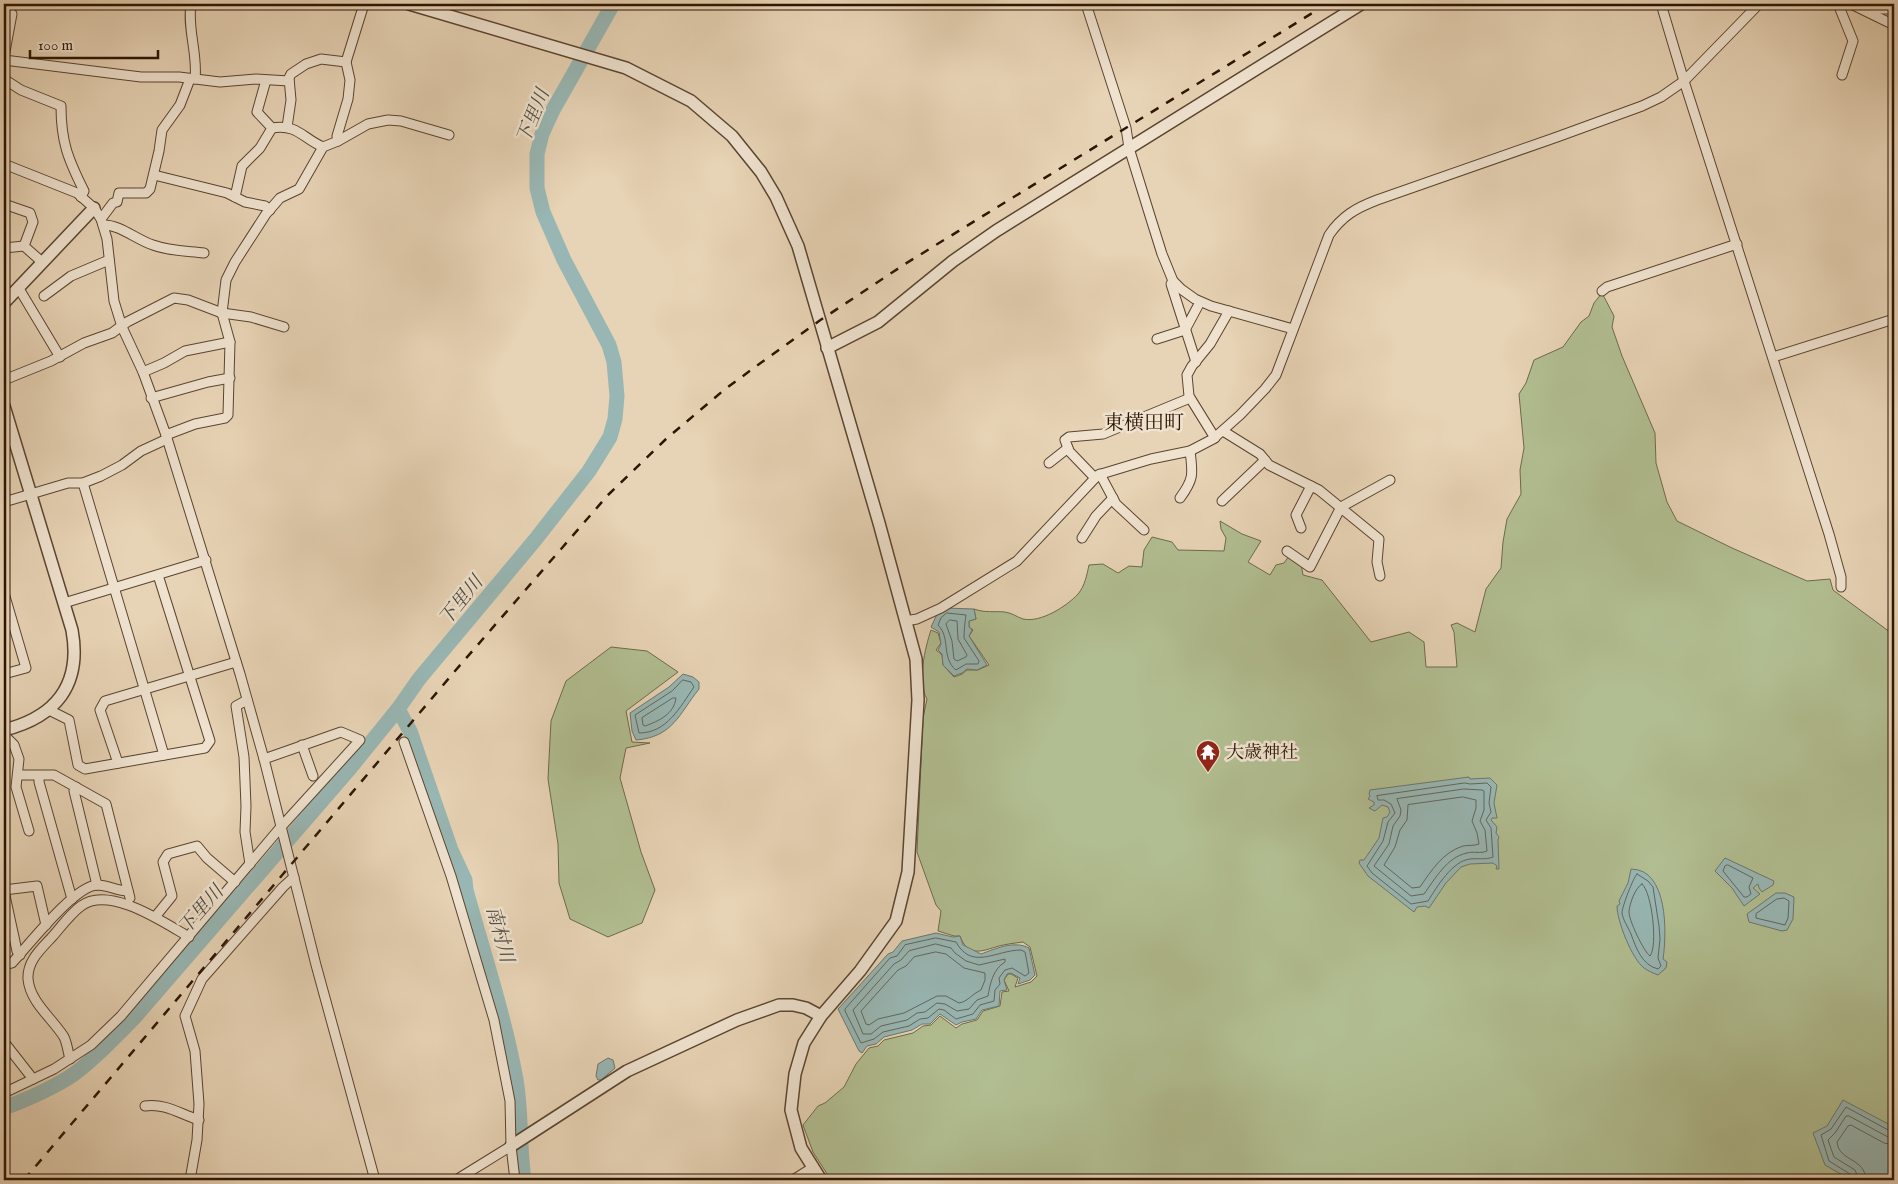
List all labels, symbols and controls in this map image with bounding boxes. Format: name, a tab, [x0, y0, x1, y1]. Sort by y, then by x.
scale bar	[30, 28, 158, 60]
text: 100 m	[38, 36, 74, 55]
water label: 下里川	[512, 84, 556, 148]
district label: 東横田町	[1104, 411, 1184, 436]
water label: 下里川	[434, 570, 490, 631]
temple icon: 大歳神社	[1195, 739, 1221, 773]
place label: 大歳神社	[1226, 742, 1298, 765]
water label: 下里川	[174, 879, 231, 940]
water label: 南村川	[480, 904, 519, 967]

